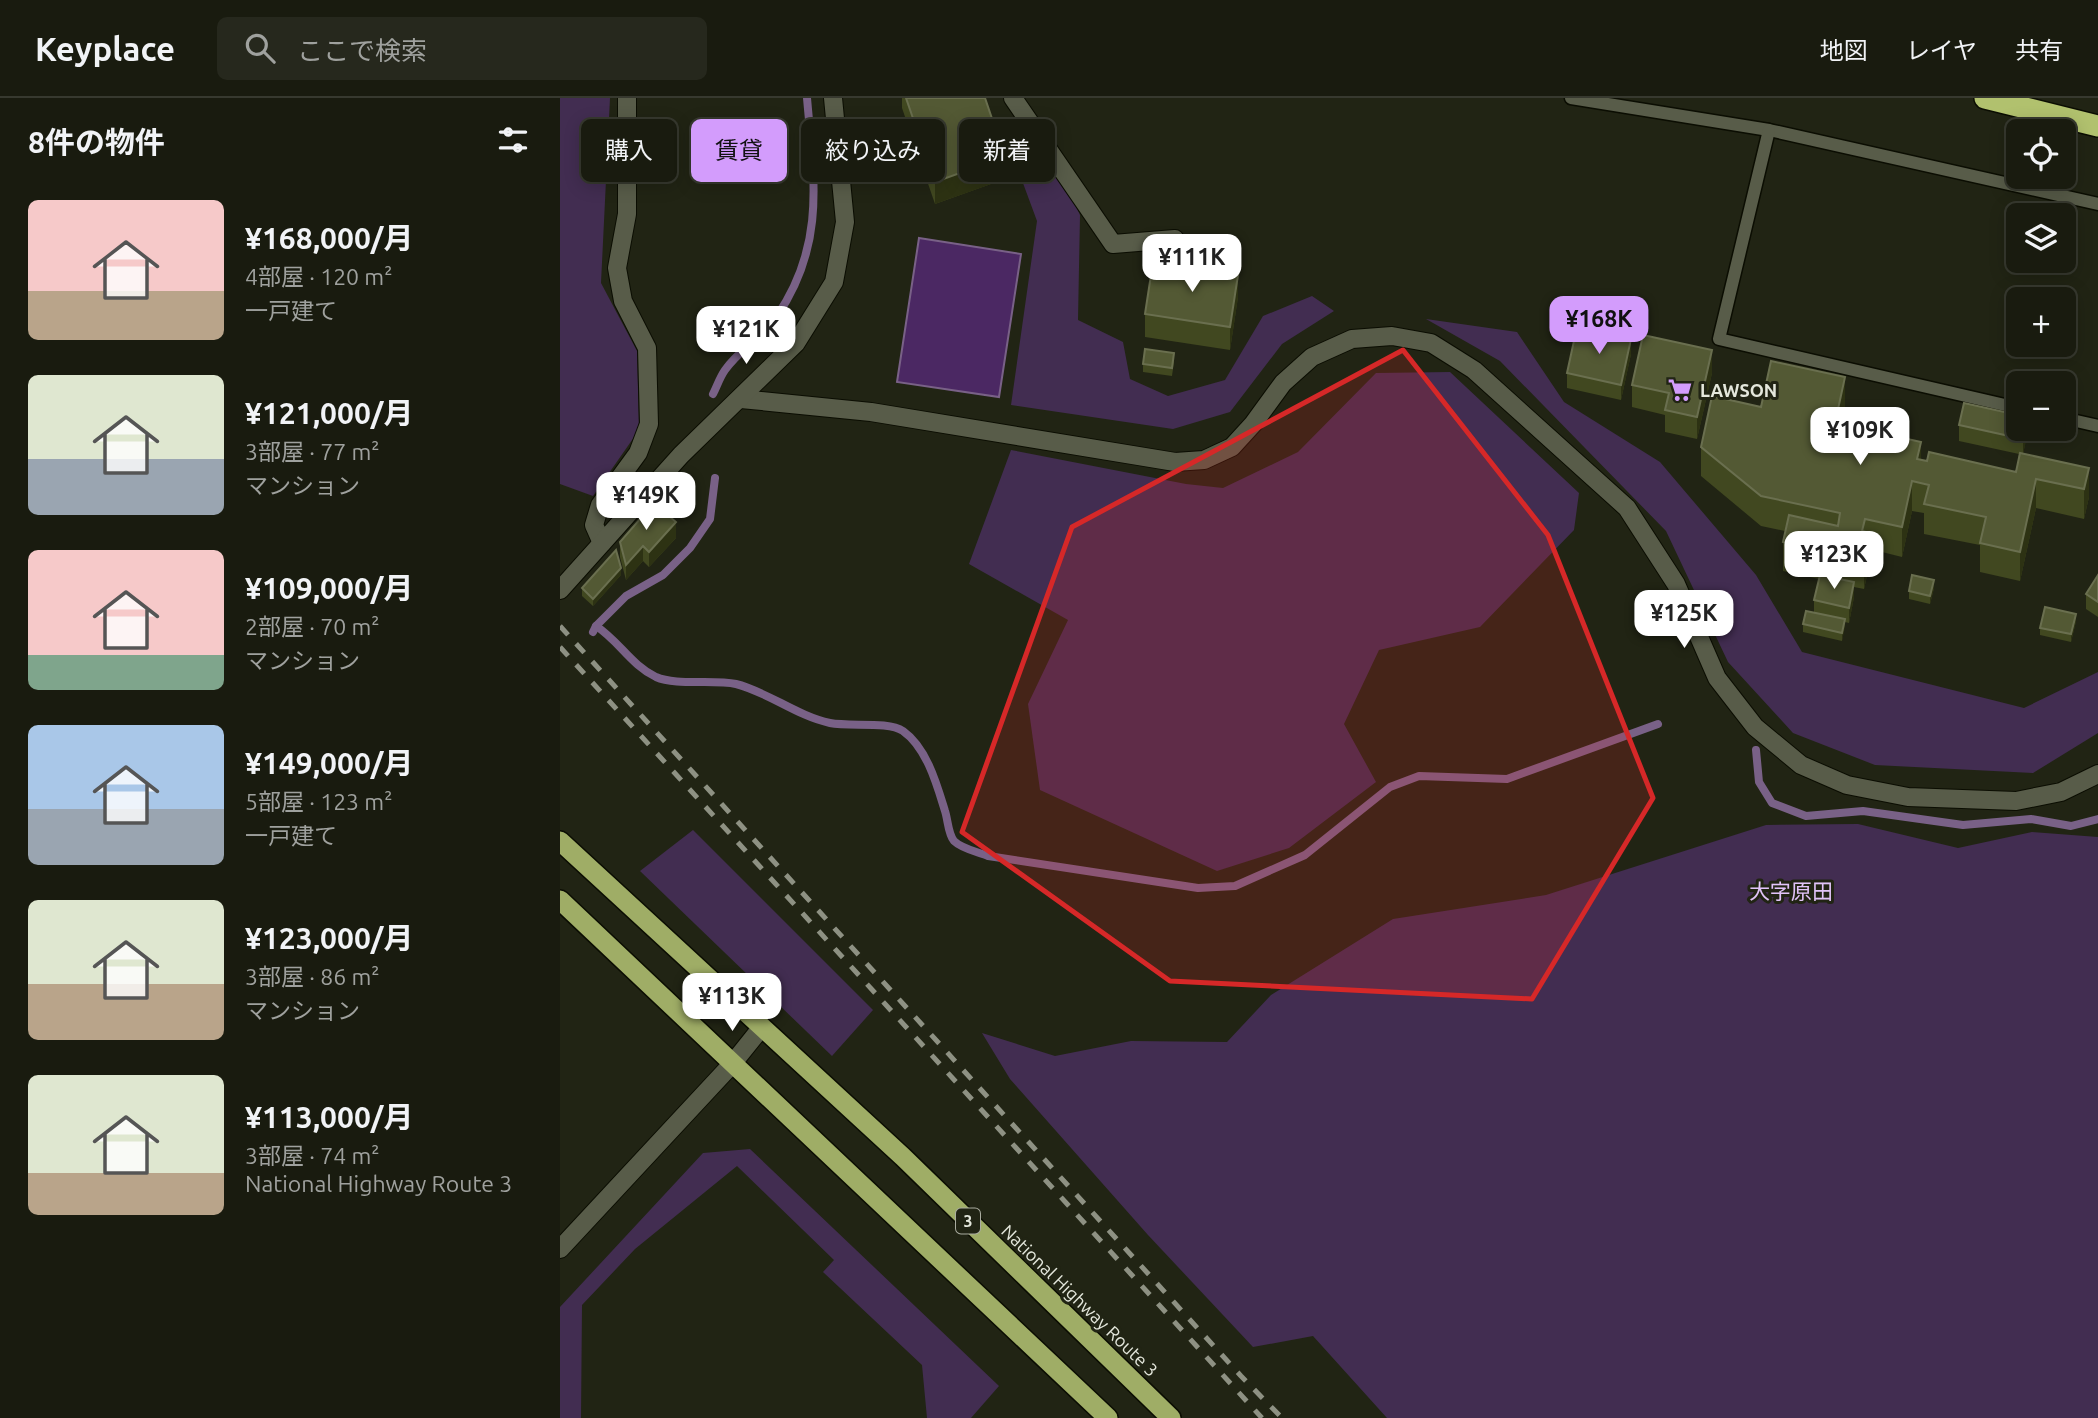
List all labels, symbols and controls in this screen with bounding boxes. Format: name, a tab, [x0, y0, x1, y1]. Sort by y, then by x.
search box	[217, 17, 707, 80]
icon: search	[241, 29, 279, 67]
text: Keyplace	[35, 30, 175, 67]
text: ここで検索	[297, 36, 427, 65]
text: 地図	[1820, 37, 1868, 64]
text: レイヤ	[1906, 37, 1977, 64]
text: 共有	[2015, 37, 2063, 64]
chip: 購入	[581, 119, 677, 182]
chip: 賃貸	[691, 119, 787, 182]
chip: 絞り込み	[801, 119, 945, 182]
chip: 新着	[959, 119, 1055, 182]
map controls	[2006, 119, 2076, 441]
button: locate	[2006, 119, 2076, 189]
icon: filters	[494, 121, 532, 159]
text: 8件の物件	[28, 125, 165, 159]
button: layers	[2006, 203, 2076, 273]
text: ¥168,000/月	[245, 221, 413, 255]
icon: home	[84, 228, 168, 312]
pin: ¥111K	[1143, 234, 1241, 294]
text: ¥111K	[1158, 244, 1226, 269]
text: 4部屋 · 120 m²	[245, 264, 392, 289]
button: +	[2006, 287, 2076, 357]
pin: ¥168K	[1550, 296, 1648, 356]
text: 一戸建て	[245, 298, 337, 323]
pin: ¥121K	[697, 306, 795, 366]
text: ¥168K	[1565, 306, 1633, 331]
text: ¥121K	[712, 316, 780, 341]
button: −	[2006, 371, 2076, 441]
supermarket icon: LAWSON	[1666, 376, 1694, 404]
place label: LAWSON	[1700, 380, 1777, 400]
text: ¥121,000/月	[245, 396, 413, 430]
icon: home	[84, 403, 168, 487]
pin: ¥109K	[1811, 408, 1909, 467]
text: ¥109K	[1826, 417, 1894, 442]
text: 3部屋 · 77 m²	[245, 439, 379, 464]
pin: ¥149K	[597, 472, 695, 532]
text: マンション	[245, 473, 360, 498]
text: ¥149K	[612, 482, 680, 507]
pin: ¥123K	[1785, 532, 1883, 591]
text: ¥123K	[1800, 541, 1868, 566]
text: ¥109,000/月	[245, 571, 413, 605]
icon: home	[84, 578, 168, 662]
pin: ¥125K	[1635, 590, 1733, 650]
text: ¥125K	[1650, 600, 1718, 625]
text: 2部屋 · 70 m²	[245, 614, 379, 639]
text: マンション	[245, 648, 360, 673]
text: ¥149,000/月	[245, 746, 413, 780]
icon: home	[84, 753, 168, 837]
text: 5部屋 · 123 m²	[245, 789, 392, 814]
text: 一戸建て	[245, 823, 337, 848]
district label: 大字原田	[1749, 879, 1833, 903]
text: ¥123,000/月	[245, 921, 413, 955]
icon: home	[84, 928, 168, 1012]
text: 3部屋 · 86 m²	[245, 964, 379, 989]
pin: ¥113K	[683, 974, 781, 1033]
text: ¥113K	[698, 983, 766, 1008]
text: マンション	[245, 998, 360, 1023]
text: ¥113,000/月	[245, 1100, 413, 1134]
icon: home	[84, 1103, 168, 1187]
text: 3部屋 · 74 m²	[245, 1143, 379, 1168]
text: National Highway Route 3	[245, 1171, 512, 1196]
road number: 3	[956, 1208, 980, 1233]
street label: National Highway Route 3	[998, 1220, 1162, 1380]

